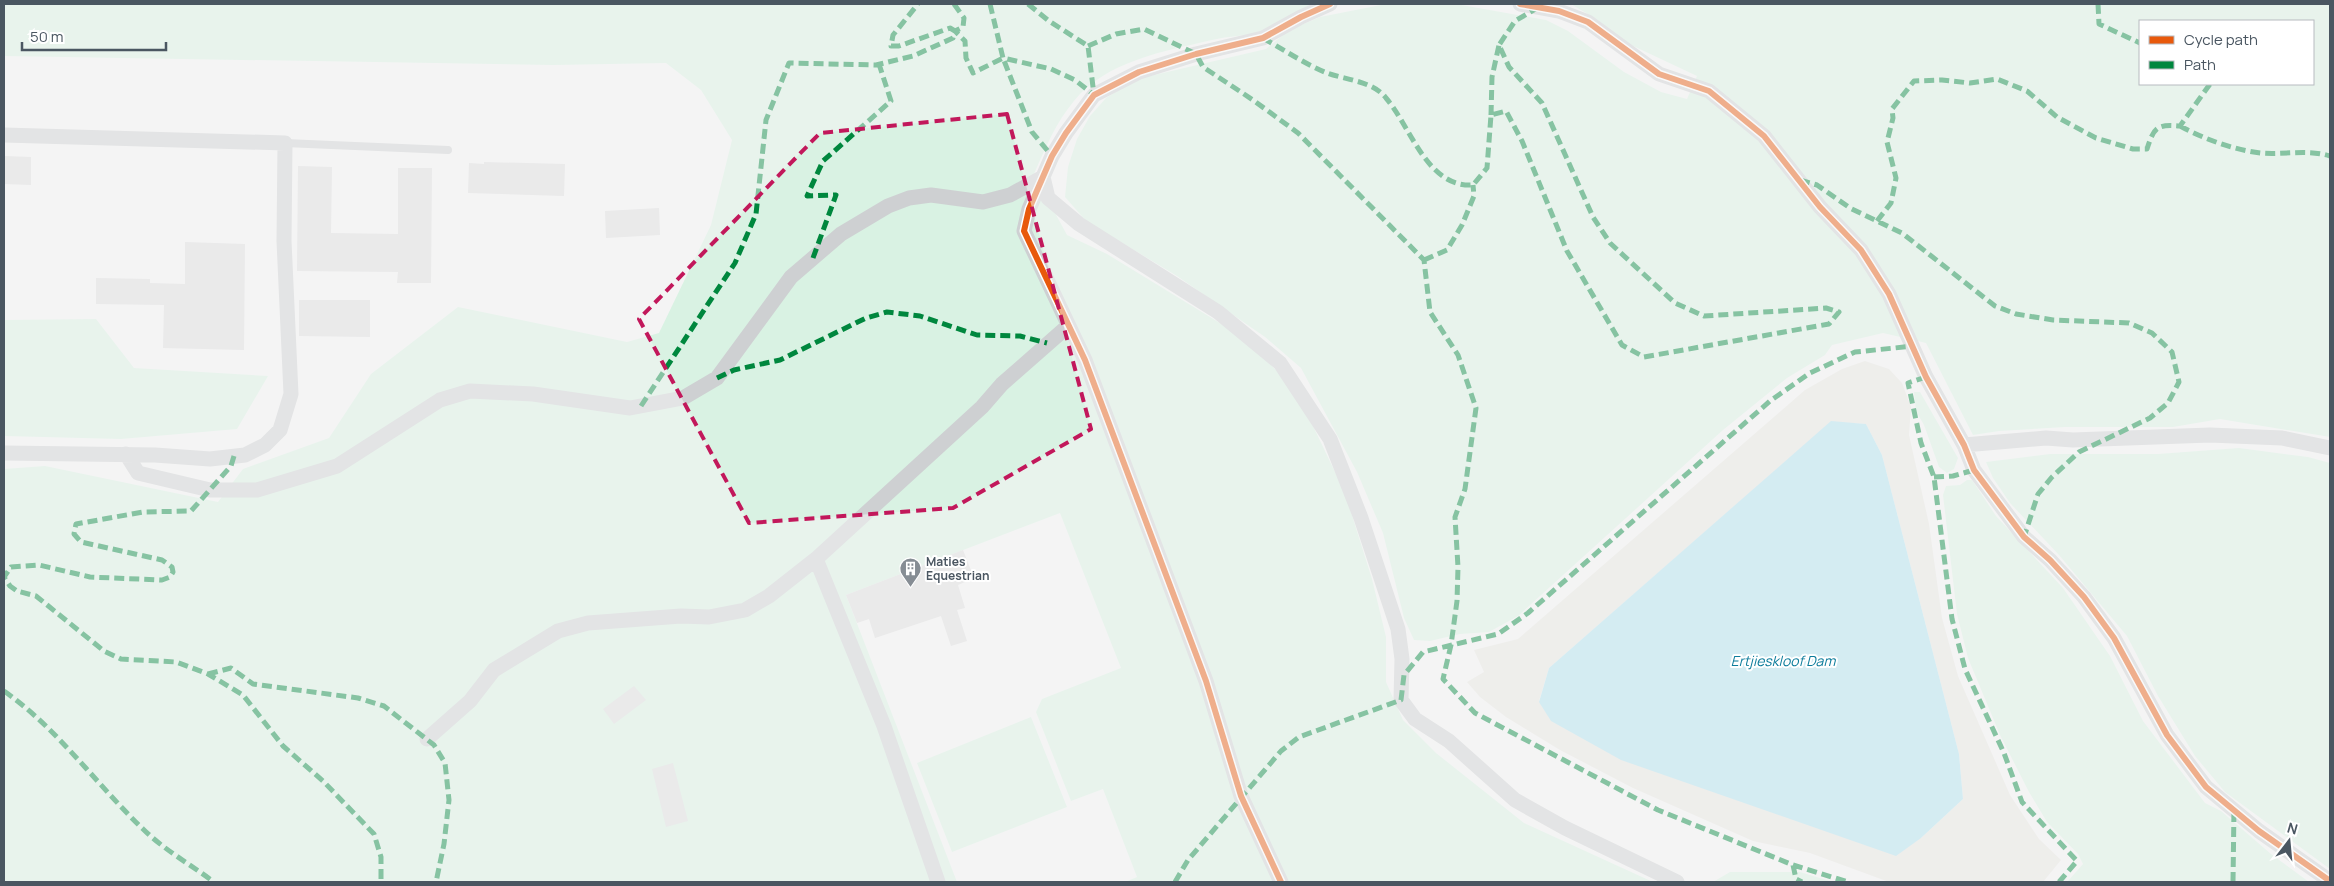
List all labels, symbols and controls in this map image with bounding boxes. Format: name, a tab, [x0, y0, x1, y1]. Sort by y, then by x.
scale bar	[22, 20, 166, 52]
legend	[2139, 20, 2314, 85]
text: 50 m	[30, 26, 64, 47]
text: Cycle path	[2184, 29, 2258, 50]
text: Path	[2184, 54, 2216, 75]
place label: Maties Equestrian	[926, 553, 989, 584]
building icon: Maties Equestrian	[898, 556, 922, 587]
water label: Ertjieskloof Dam	[1731, 651, 1836, 670]
north arrow	[2264, 816, 2314, 866]
text: N	[2285, 818, 2300, 839]

